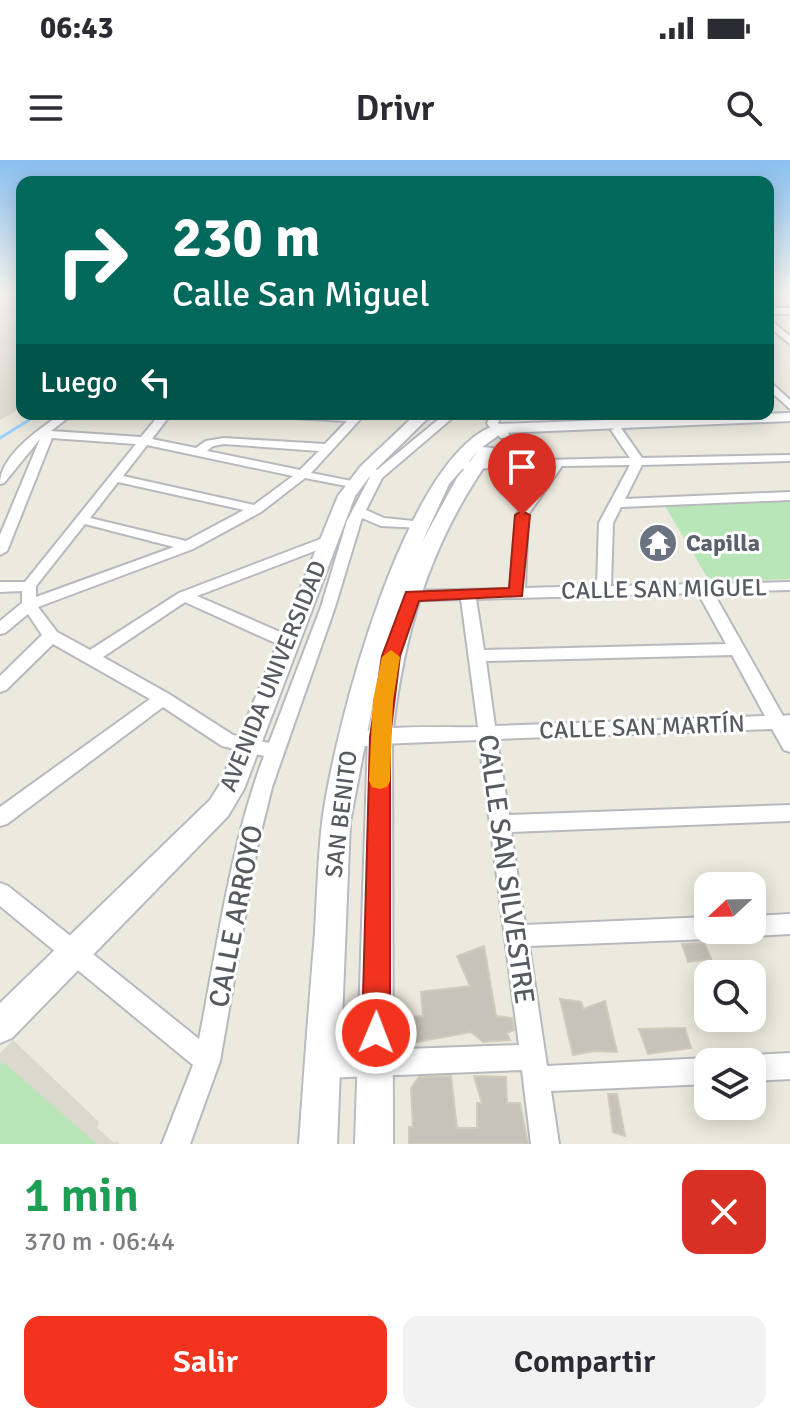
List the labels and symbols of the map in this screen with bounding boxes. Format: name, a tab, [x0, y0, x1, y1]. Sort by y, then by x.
pin	[488, 433, 556, 515]
temple icon: Capilla	[637, 522, 679, 564]
place label: Capilla	[686, 528, 760, 558]
street label: AVENIDA UNIVERSIDAD	[213, 556, 333, 796]
street label: CALLE SAN MIGUEL	[561, 572, 767, 606]
street label: CALLE SAN MARTÍN	[539, 708, 745, 746]
street label: CALLE SAN SILVESTRE	[470, 732, 542, 1006]
street label: SAN BENITO	[318, 749, 364, 879]
street label: CALLE ARROYO	[202, 822, 270, 1010]
north arrow	[694, 872, 766, 944]
position arrow	[334, 991, 418, 1075]

